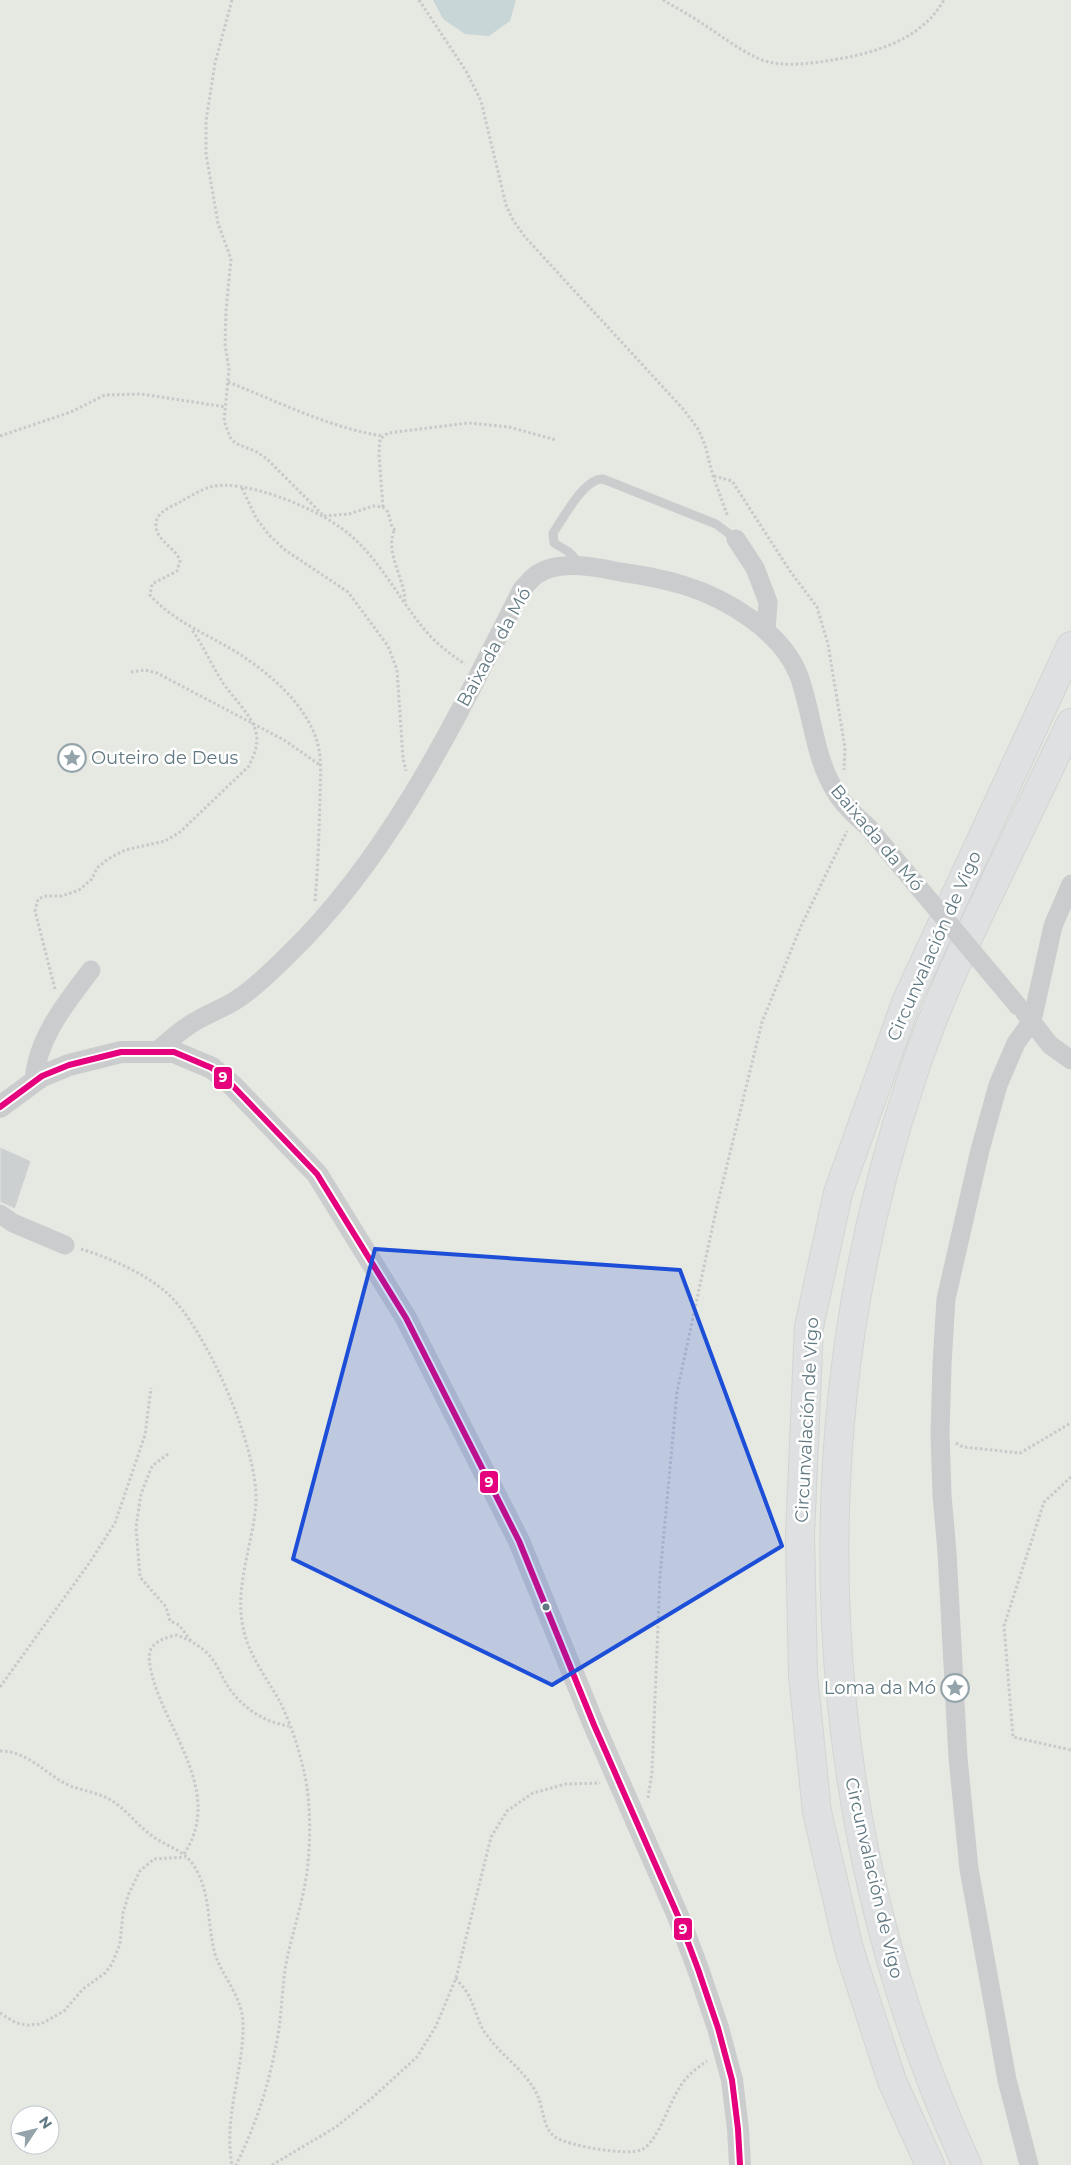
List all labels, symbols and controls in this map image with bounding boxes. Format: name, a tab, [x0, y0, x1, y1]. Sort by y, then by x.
street label: Baixada da Mó	[452, 584, 536, 710]
place icon: Outeiro de Deus	[57, 743, 87, 773]
place label: Outeiro de Deus	[91, 747, 238, 769]
street label: Baixada da Mó	[826, 780, 928, 896]
street label: Circunvalación de Vigo	[882, 848, 986, 1044]
line badge: 9	[213, 1066, 233, 1090]
text: 9	[219, 1068, 228, 1086]
street label: Circunvalación de Vigo	[791, 1317, 823, 1523]
line badge: 9	[479, 1470, 499, 1494]
text: 9	[485, 1473, 494, 1491]
unlabelled marker	[541, 1602, 551, 1612]
place icon: Loma da Mó	[940, 1673, 970, 1703]
place label: Loma da Mó	[824, 1677, 936, 1699]
street label: Circunvalación de Vigo	[840, 1775, 908, 1981]
line badge: 9	[673, 1917, 693, 1941]
text: 9	[679, 1920, 688, 1938]
north arrow	[10, 2105, 60, 2155]
text: N	[35, 2113, 56, 2132]

